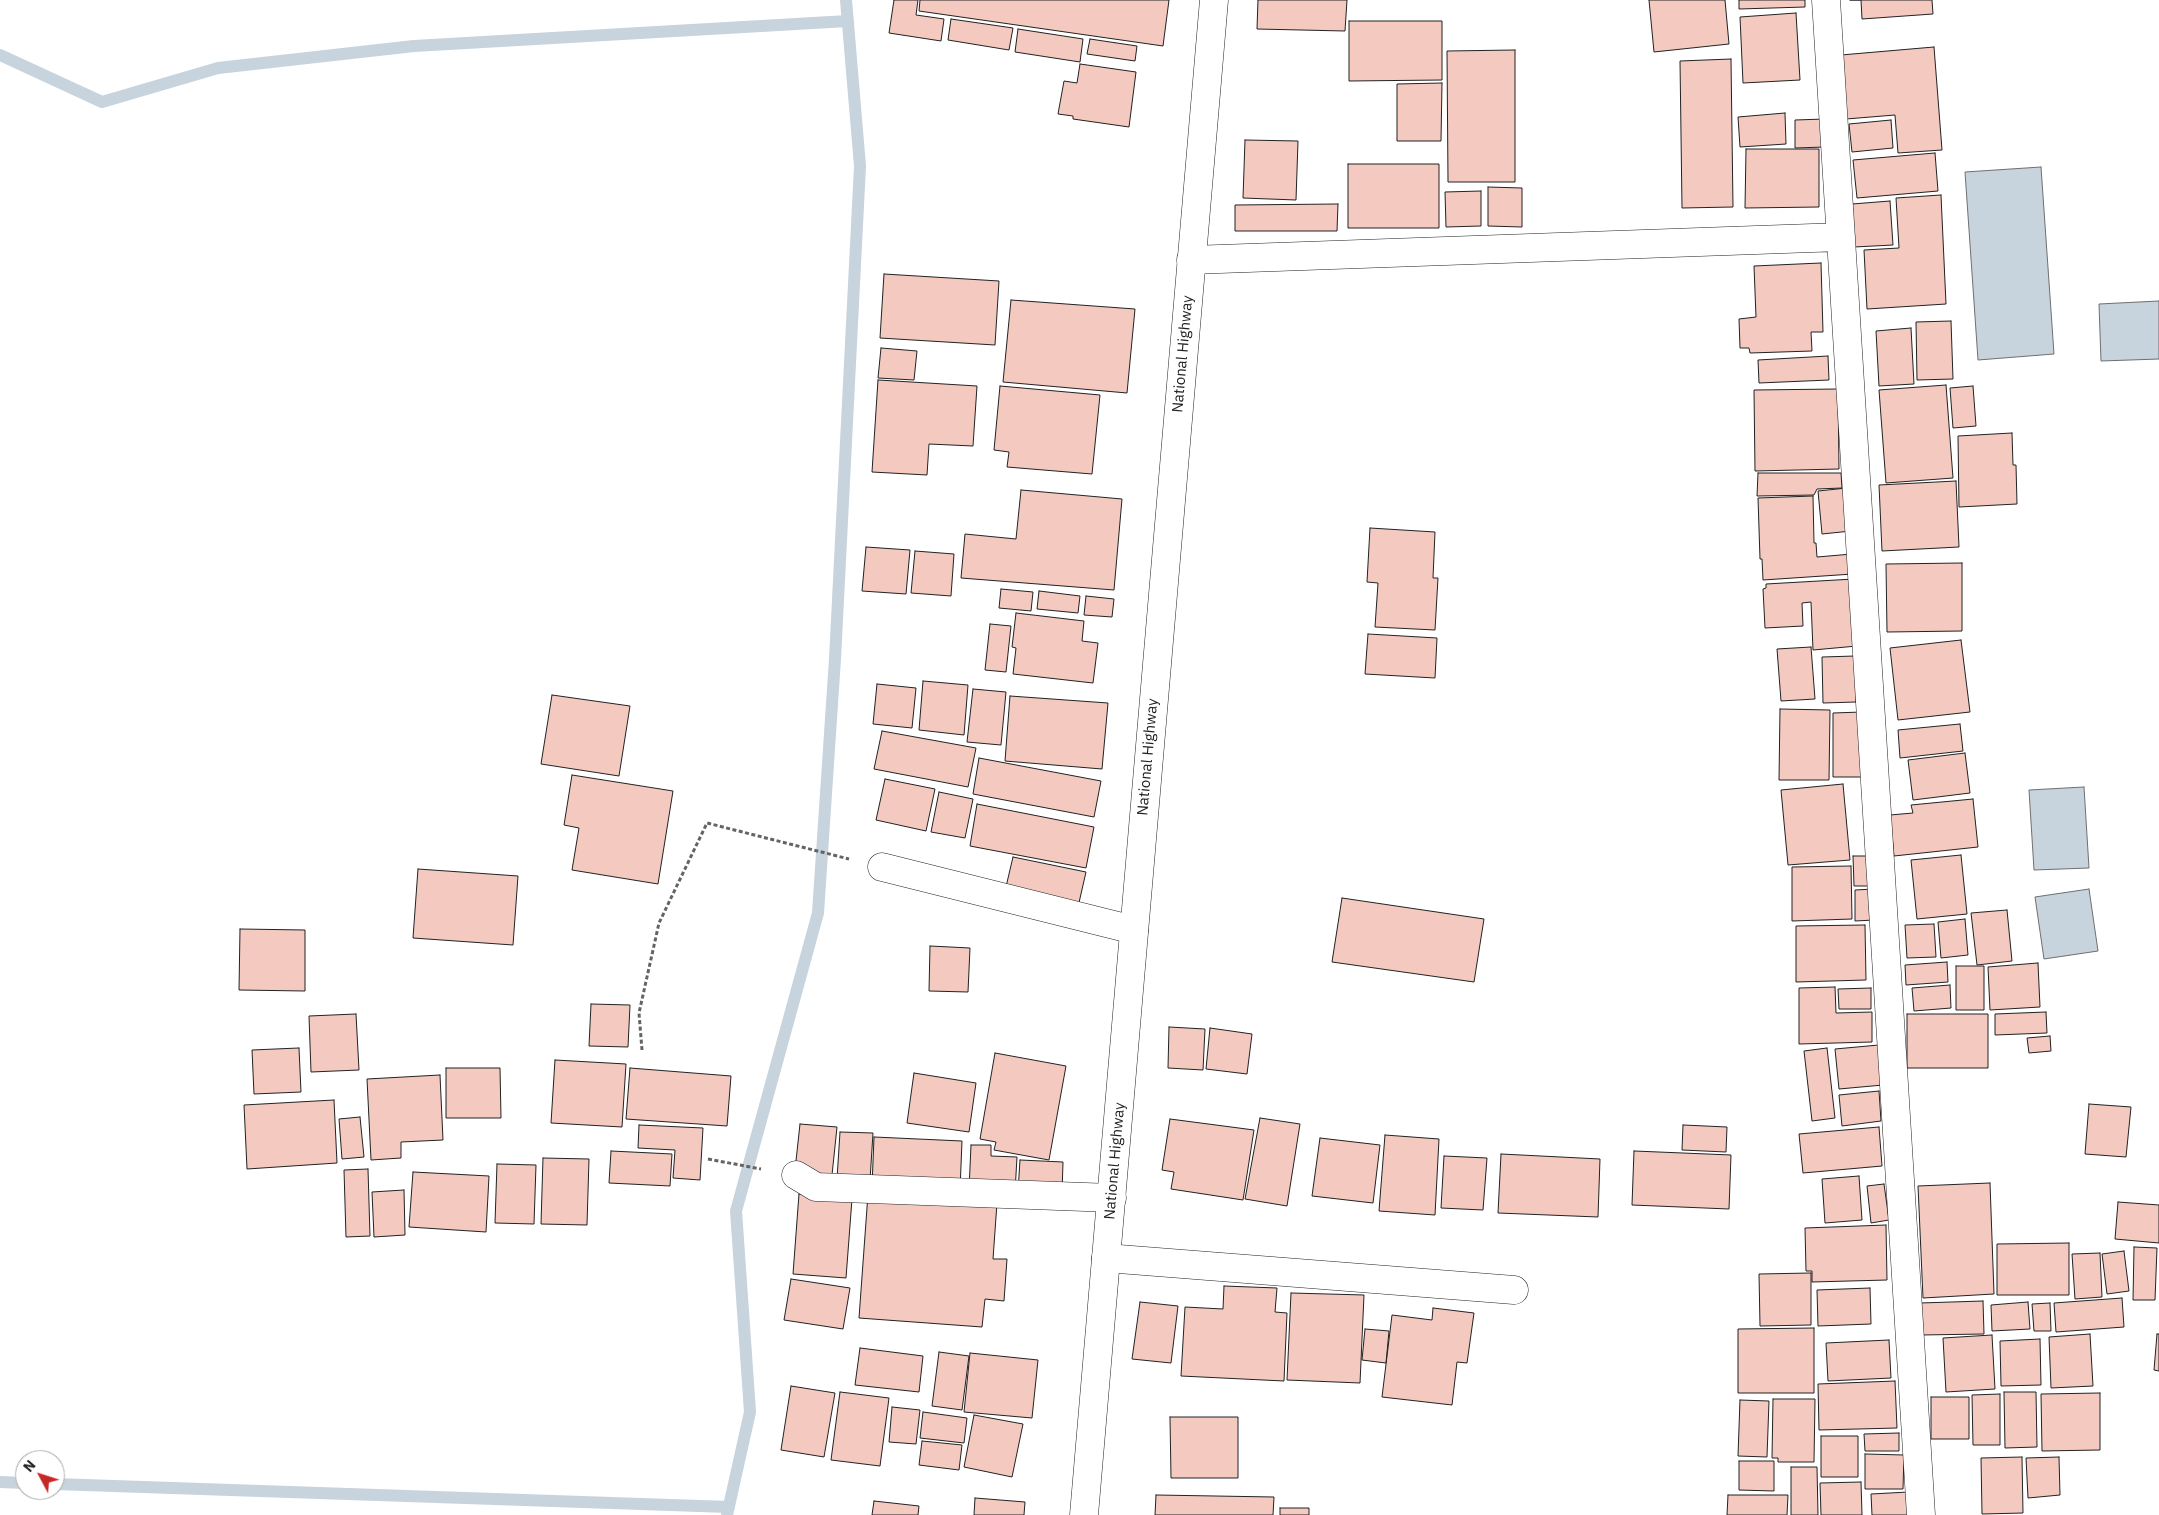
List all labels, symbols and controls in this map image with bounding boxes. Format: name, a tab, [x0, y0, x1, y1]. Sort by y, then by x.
street label: National Highway	[1169, 295, 1197, 413]
street label: National Highway	[1134, 698, 1162, 816]
street label: National Highway	[1101, 1102, 1129, 1220]
north arrow	[15, 1450, 65, 1500]
text: N	[19, 1456, 39, 1476]

